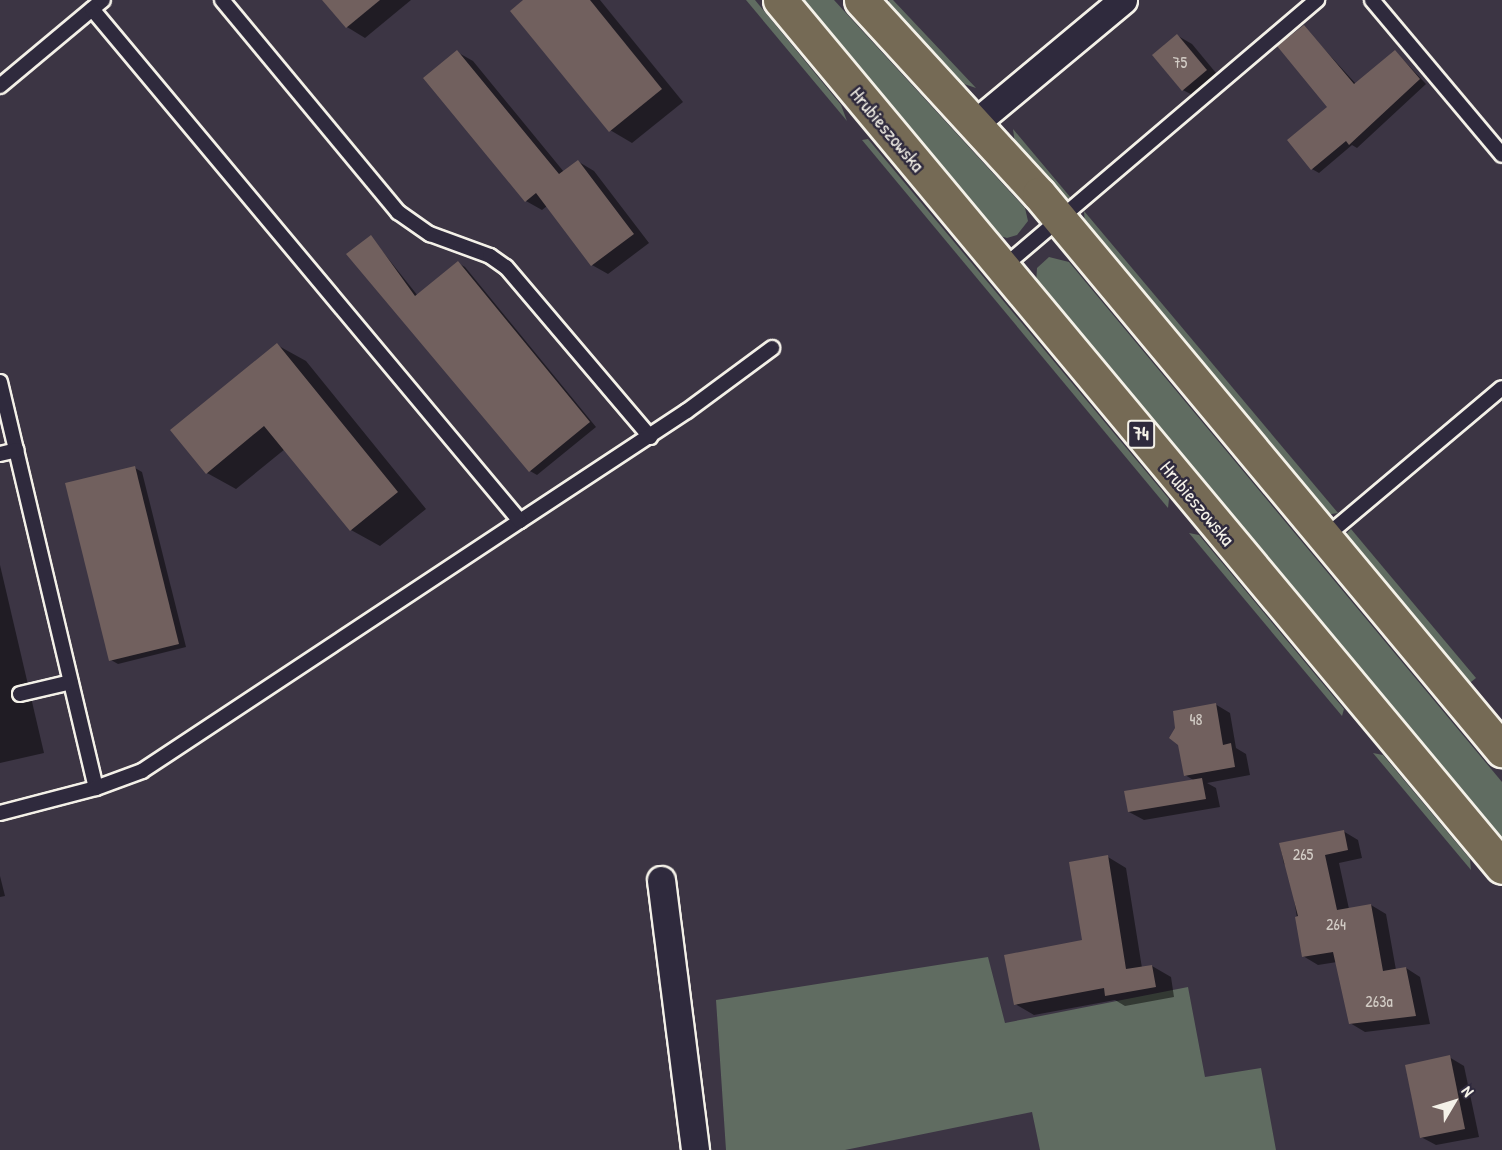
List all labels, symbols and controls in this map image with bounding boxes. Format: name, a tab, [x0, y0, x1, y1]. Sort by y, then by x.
house number: 75	[1173, 52, 1187, 72]
street label: Hrubieszowska	[846, 82, 930, 176]
road number: 74	[1126, 419, 1156, 449]
street label: Hrubieszowska	[1156, 456, 1240, 550]
house number: 48	[1190, 709, 1202, 729]
house number: 265	[1293, 844, 1313, 864]
house number: 264	[1326, 914, 1346, 934]
house number: 263a	[1365, 991, 1393, 1011]
north arrow	[1424, 1072, 1484, 1132]
text: N	[1457, 1081, 1479, 1101]

